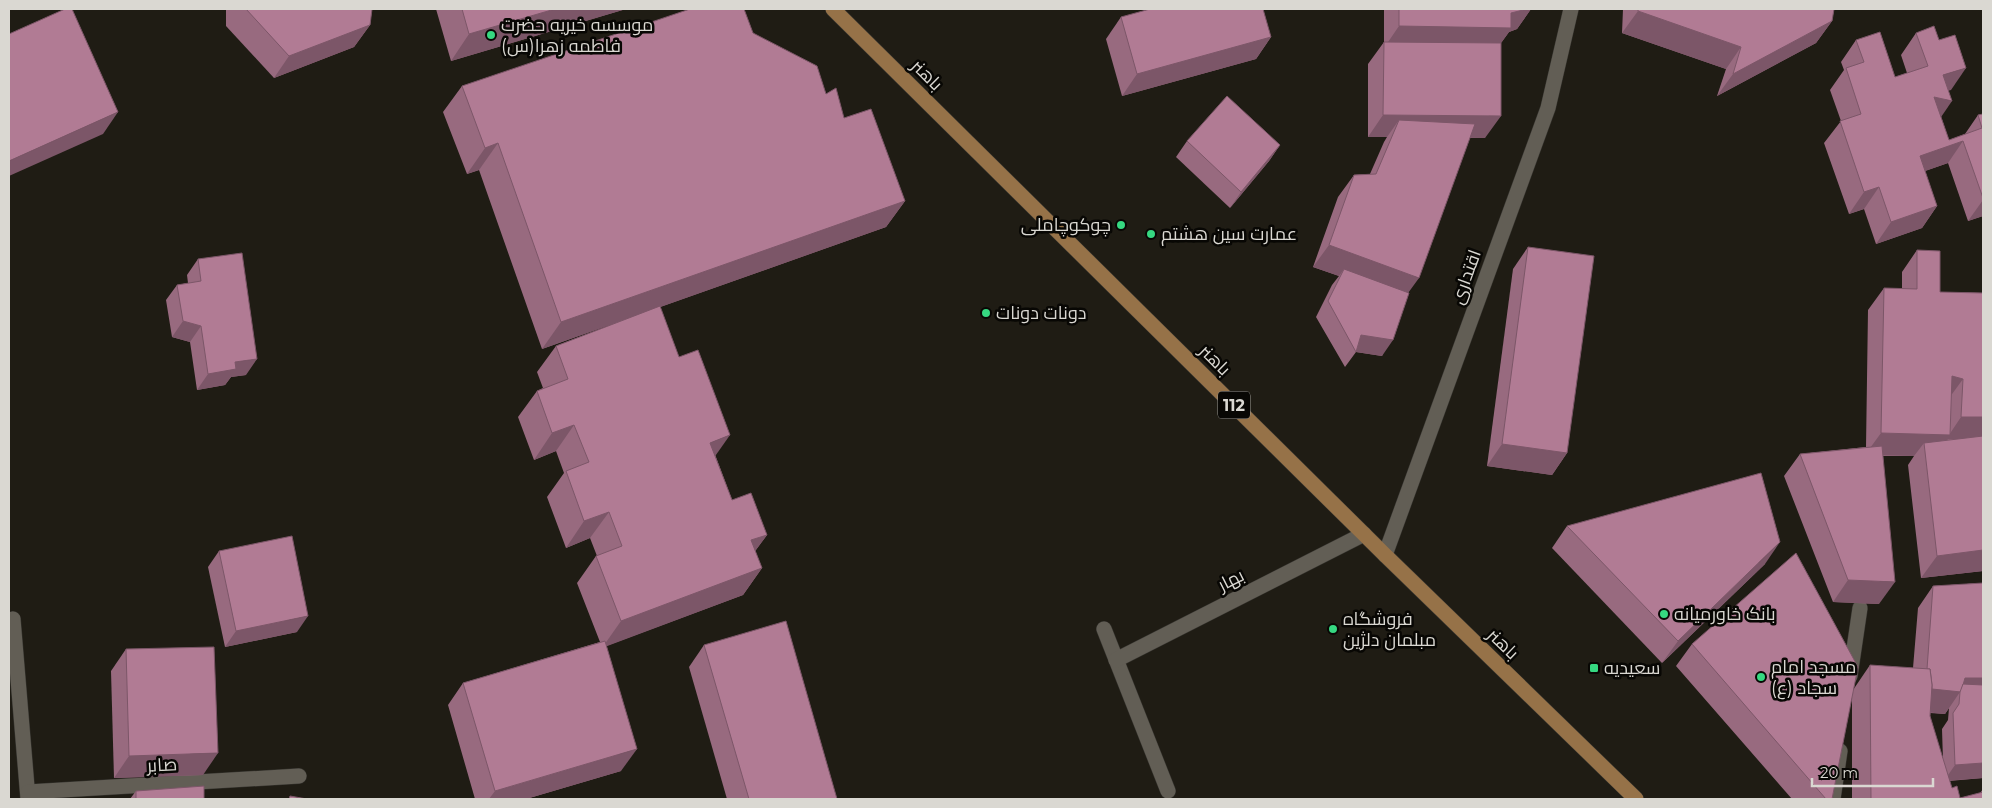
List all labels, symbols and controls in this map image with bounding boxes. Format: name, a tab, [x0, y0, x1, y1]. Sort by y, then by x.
place label: موسسه خیریه حضرت فاطمه زهرا(س)	[501, 14, 653, 57]
marker: موسسه خیریه حضرت فاطمه زهرا(س)	[485, 29, 497, 41]
street label: باهنر	[906, 54, 947, 95]
place label: چوکوچاملی	[1021, 214, 1111, 237]
marker: چوکوچاملی	[1115, 219, 1127, 231]
place label: عمارت سین هشتم	[1161, 223, 1297, 246]
marker: عمارت سین هشتم	[1145, 228, 1157, 240]
street label: اقتداری	[1446, 247, 1486, 307]
place label: دونات دونات	[996, 302, 1086, 324]
marker: دونات دونات	[980, 307, 992, 319]
street label: باهنر	[1194, 339, 1235, 380]
road number: 112	[1218, 392, 1250, 418]
street label: بهار	[1213, 564, 1248, 596]
place label: بانک خاورمیانه	[1674, 603, 1776, 625]
place label: فروشگاه مبلمان دلژین	[1343, 608, 1436, 651]
marker: بانک خاورمیانه	[1658, 608, 1670, 620]
marker: فروشگاه مبلمان دلژین	[1327, 623, 1339, 635]
street label: باهنر	[1482, 623, 1523, 664]
place label: مسجد امام سجاد (ع)	[1771, 656, 1856, 700]
place label: سعیدیه	[1604, 657, 1660, 679]
marker: سعیدیه	[1588, 662, 1600, 674]
marker: مسجد امام سجاد (ع)	[1755, 671, 1767, 683]
street label: صابر	[145, 753, 178, 777]
scale bar	[1812, 756, 1933, 788]
text: 20 m	[1820, 763, 1858, 782]

